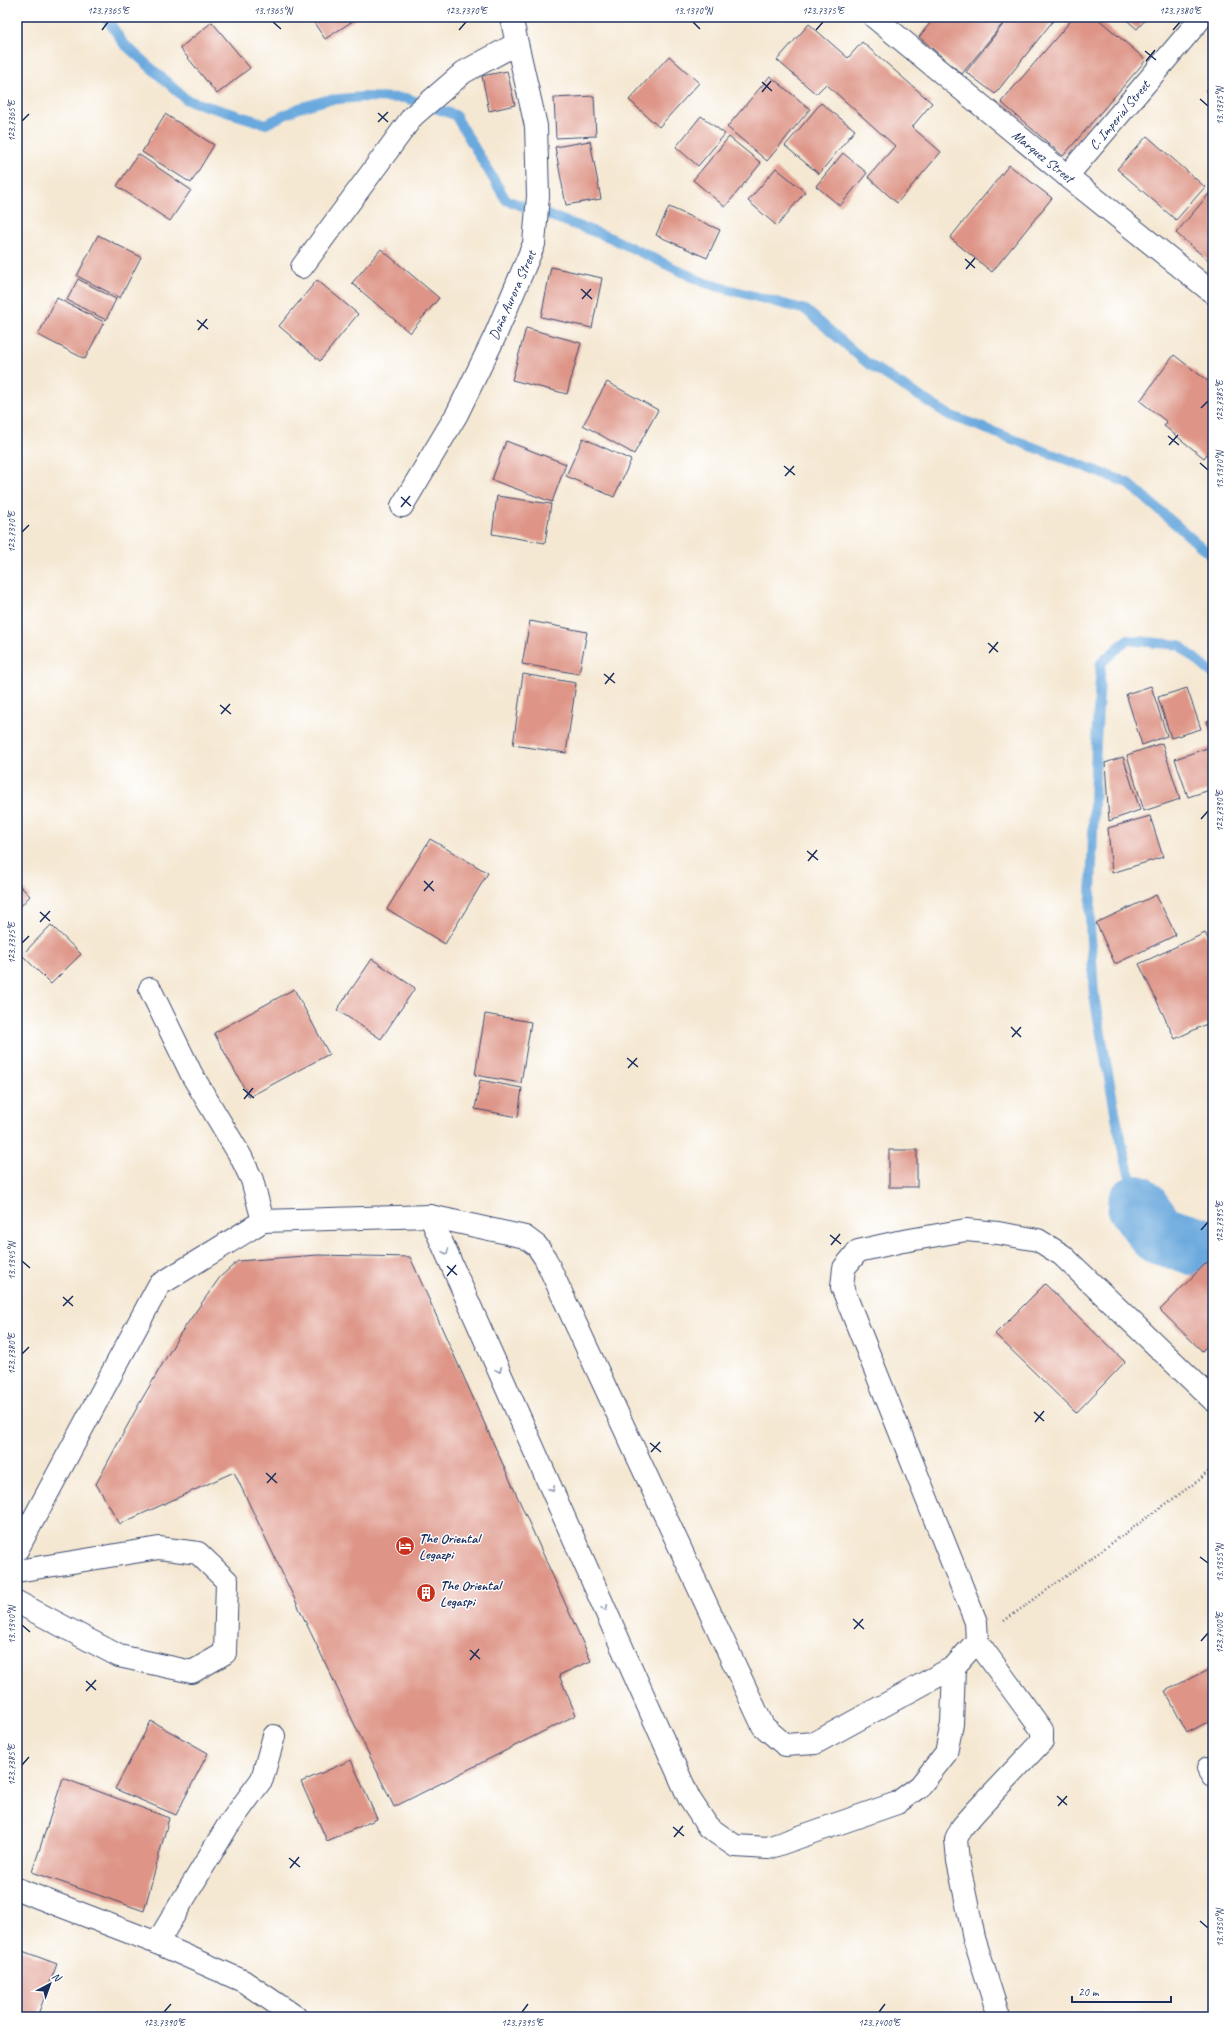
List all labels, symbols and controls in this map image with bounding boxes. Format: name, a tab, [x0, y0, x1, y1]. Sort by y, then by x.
text: 123.7365°E	[87, 4, 131, 17]
text: 13.1365°N	[254, 4, 294, 17]
text: 123.7370°E	[445, 4, 489, 17]
text: 13.1370°N	[674, 4, 714, 17]
text: 123.7375°E	[802, 4, 846, 17]
text: 123.7380°E	[1159, 4, 1203, 17]
street label: C. Imperial Street	[1085, 76, 1154, 154]
text: 13.1375°N	[1213, 85, 1226, 125]
text: 123.7365°E	[5, 98, 18, 142]
street label: Marquez Street	[1008, 126, 1079, 188]
street label: Doña Aurora Street	[485, 247, 540, 342]
text: 123.7385°E	[1213, 378, 1226, 422]
text: 13.1370°N	[1213, 449, 1226, 489]
text: 123.7370°E	[5, 509, 18, 553]
text: 123.7390°E	[1213, 788, 1226, 832]
text: 123.7375°E	[5, 920, 18, 964]
text: 123.7395°E	[1213, 1199, 1226, 1243]
text: 13.1345°N	[5, 1240, 18, 1280]
one-way arrow	[441, 1247, 449, 1255]
text: 123.7380°E	[5, 1331, 18, 1375]
one-way arrow	[494, 1366, 502, 1374]
one-way arrow	[547, 1485, 555, 1493]
place label: The Oriental Legazpi	[419, 1530, 482, 1563]
hotel icon: The Oriental Legazpi	[394, 1535, 416, 1557]
text: 13.1355°N	[1213, 1542, 1226, 1582]
place label: The Oriental Legaspi	[440, 1577, 503, 1610]
building icon: The Oriental Legaspi	[415, 1582, 437, 1604]
one-way arrow	[600, 1603, 608, 1611]
text: 13.1340°N	[5, 1604, 18, 1644]
text: 123.7400°E	[1213, 1610, 1226, 1654]
text: 123.7385°E	[5, 1742, 18, 1786]
text: 13.1350°N	[1213, 1907, 1226, 1947]
north arrow	[30, 1964, 70, 2004]
text: N	[49, 1969, 65, 1985]
scale bar	[1072, 1978, 1171, 2004]
text: 20 m	[1078, 1984, 1100, 2000]
text: 123.7390°E	[143, 2016, 187, 2029]
text: 123.7395°E	[501, 2016, 545, 2029]
text: 123.7400°E	[858, 2016, 902, 2029]

